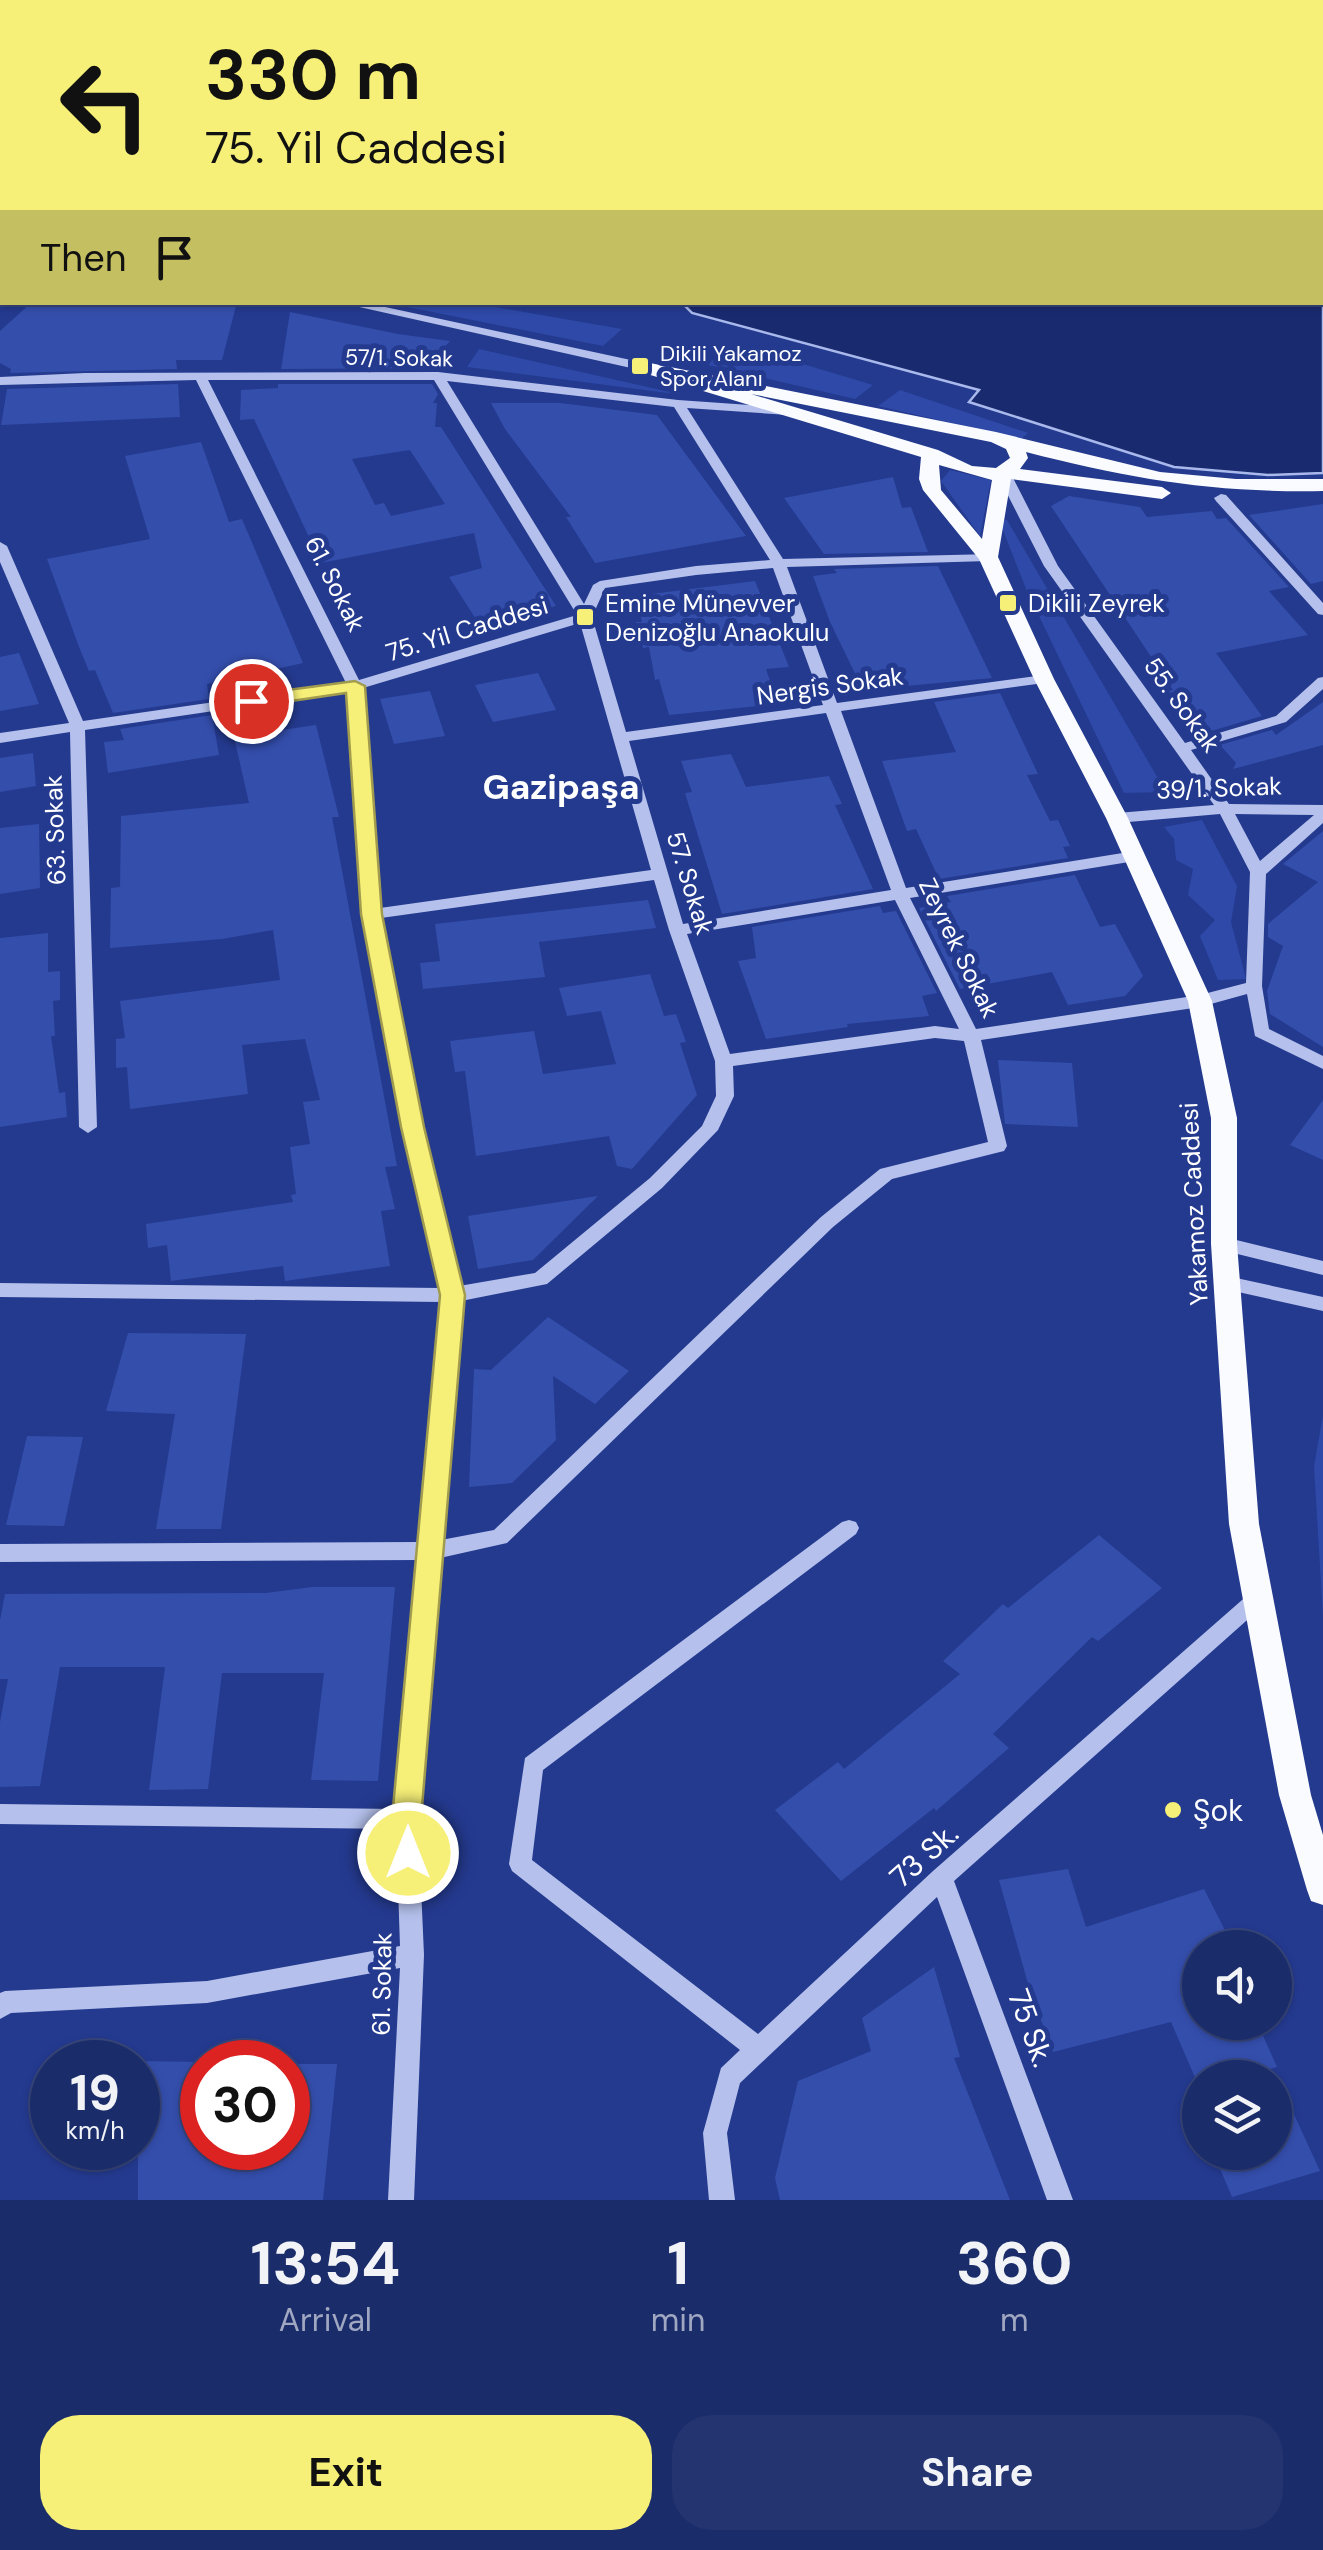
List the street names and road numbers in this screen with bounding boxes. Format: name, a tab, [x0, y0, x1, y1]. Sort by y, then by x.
street label: 57/1. Sokak	[345, 343, 453, 373]
street label: 61. Sokak	[297, 531, 373, 638]
street label: 75. Yil Caddesi	[382, 589, 552, 669]
street label: 55. Sokak	[1136, 651, 1228, 760]
street label: Nergis Sokak	[755, 659, 906, 713]
street label: 39/1. Sokak	[1156, 769, 1283, 807]
street label: 63. Sokak	[37, 774, 73, 886]
street label: 57. Sokak	[659, 827, 721, 939]
street label: Zeyrek Sokak	[911, 873, 1007, 1024]
street label: Yakamoz Caddesi	[1172, 1102, 1216, 1306]
street label: 73 Sk.	[881, 1814, 967, 1896]
street label: 61. Sokak	[365, 1932, 399, 2036]
street label: 75 Sk.	[999, 1984, 1063, 2072]

